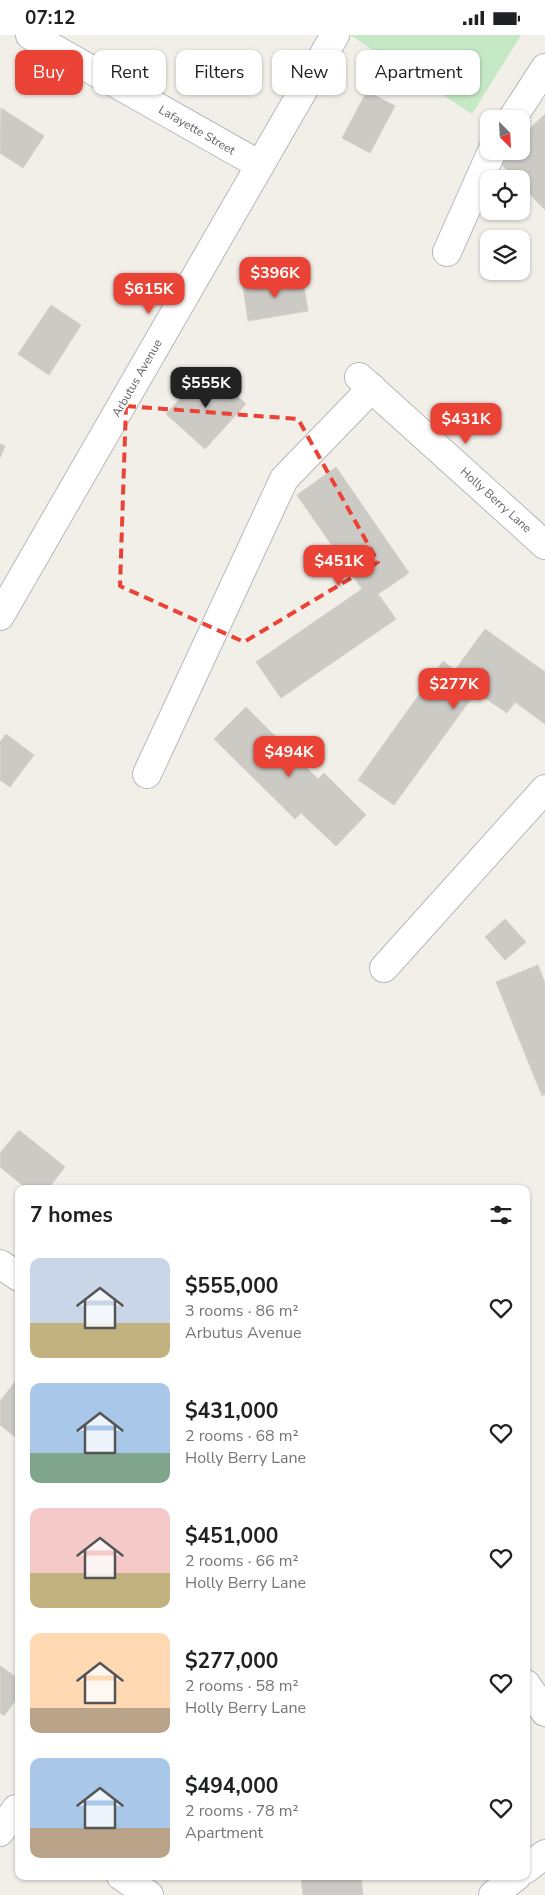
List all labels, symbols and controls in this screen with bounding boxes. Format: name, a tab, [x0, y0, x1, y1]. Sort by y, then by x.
text: 07:12	[25, 5, 75, 31]
chip: Buy	[15, 50, 83, 95]
chip: Rent	[93, 50, 166, 95]
chip: Filters	[176, 50, 262, 95]
chip: New	[272, 50, 346, 95]
chip: Apartment	[356, 50, 480, 95]
street label: Lafayette Street	[156, 102, 239, 159]
north arrow	[480, 110, 530, 160]
map controls	[480, 110, 530, 280]
button: locate	[480, 170, 530, 220]
button: layers	[480, 230, 530, 280]
pin: $396K	[240, 257, 310, 299]
text: $396K	[250, 262, 300, 284]
pin: $615K	[114, 273, 184, 315]
text: $615K	[124, 278, 174, 300]
street label: Arbutus Avenue	[108, 336, 166, 420]
pin: $555K	[171, 367, 241, 409]
text: $555K	[181, 372, 231, 394]
pin: $431K	[431, 403, 501, 445]
text: $431K	[441, 408, 491, 430]
street label: Holly Berry Lane	[457, 464, 535, 536]
pin: $451K	[304, 545, 374, 587]
text: $451K	[314, 550, 364, 572]
pin: $277K	[419, 667, 489, 710]
text: $277K	[429, 673, 479, 695]
pin: $494K	[254, 735, 324, 778]
text: $494K	[264, 741, 314, 763]
text: 7 homes	[30, 1201, 113, 1229]
icon: filters	[487, 1201, 515, 1229]
text: $555,000	[185, 1272, 278, 1300]
icon: home	[70, 1278, 130, 1338]
icon: heart	[487, 1294, 515, 1322]
text: 3 rooms · 86 m²	[185, 1300, 298, 1322]
text: Arbutus Avenue	[185, 1322, 302, 1344]
text: $431,000	[185, 1397, 278, 1425]
icon: home	[70, 1403, 130, 1463]
icon: heart	[487, 1419, 515, 1447]
text: 2 rooms · 68 m²	[185, 1425, 298, 1447]
text: Holly Berry Lane	[185, 1447, 306, 1469]
text: $451,000	[185, 1522, 278, 1550]
icon: home	[70, 1528, 130, 1588]
icon: heart	[487, 1544, 515, 1572]
text: 2 rooms · 66 m²	[185, 1550, 298, 1572]
text: Holly Berry Lane	[185, 1572, 306, 1594]
text: $277,000	[185, 1647, 278, 1675]
icon: home	[70, 1653, 130, 1713]
icon: heart	[487, 1669, 515, 1697]
text: 2 rooms · 58 m²	[185, 1675, 298, 1697]
text: Holly Berry Lane	[185, 1697, 306, 1719]
text: $494,000	[185, 1772, 278, 1800]
icon: home	[70, 1778, 130, 1838]
icon: heart	[487, 1794, 515, 1822]
text: 2 rooms · 78 m²	[185, 1800, 298, 1822]
text: Apartment	[185, 1822, 263, 1844]

